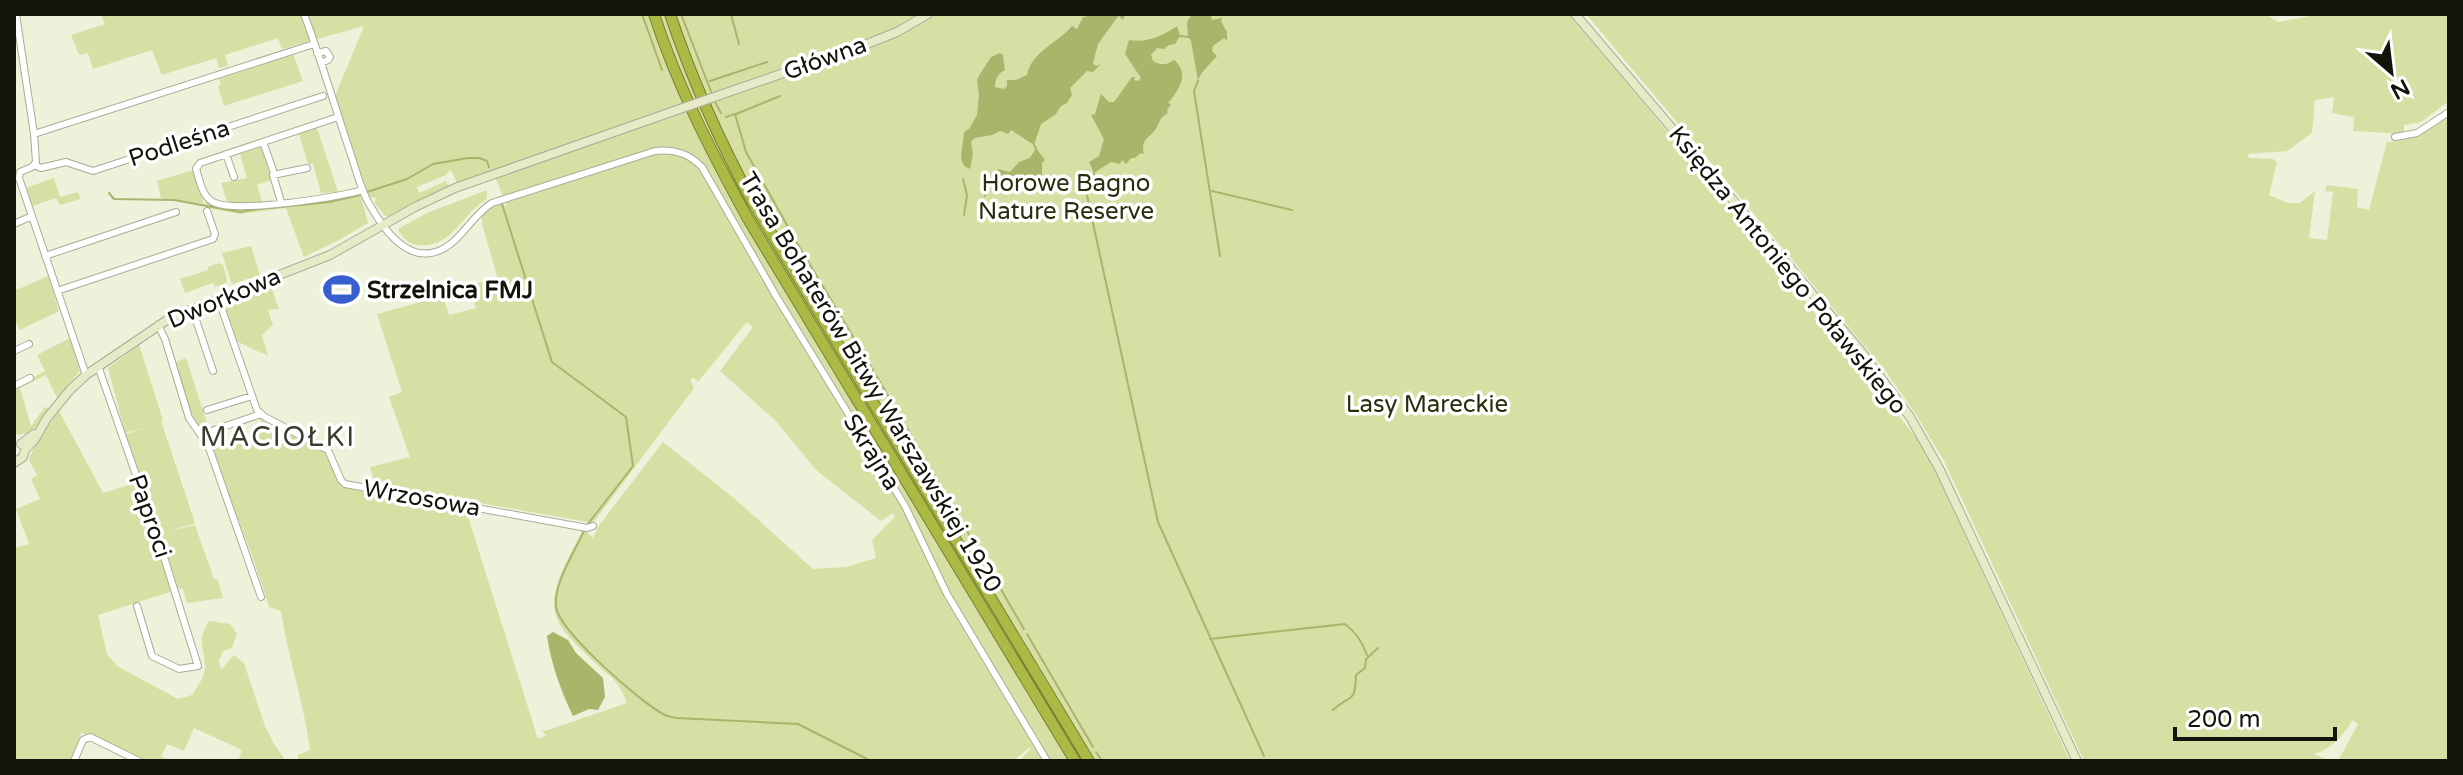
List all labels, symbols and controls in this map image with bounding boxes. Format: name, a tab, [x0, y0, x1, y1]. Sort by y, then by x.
street label: Główna	[780, 30, 871, 87]
north arrow	[2351, 32, 2431, 112]
text: N	[2386, 73, 2414, 104]
street label: Podleśna	[125, 114, 233, 173]
street label: Księdza Antoniego Poławskiego	[1662, 120, 1913, 420]
street label: Trasa Bohaterów Bitwy Warszawskiej 1920	[733, 167, 1008, 598]
park label: Horowe Bagno Nature Reserve	[978, 169, 1154, 226]
street label: Dworkowa	[163, 262, 285, 335]
sports icon: Strzelnica FMJ	[322, 271, 360, 309]
place label: Strzelnica FMJ	[367, 276, 533, 305]
park label: Lasy Mareckie	[1346, 390, 1508, 419]
street label: Skrajna	[837, 409, 906, 496]
district label: MACIOŁKI	[200, 420, 356, 454]
street label: Paproci	[122, 471, 177, 562]
street label: Wrzosowa	[361, 474, 483, 523]
scale bar	[2175, 691, 2335, 741]
text: 200 m	[2187, 705, 2261, 734]

